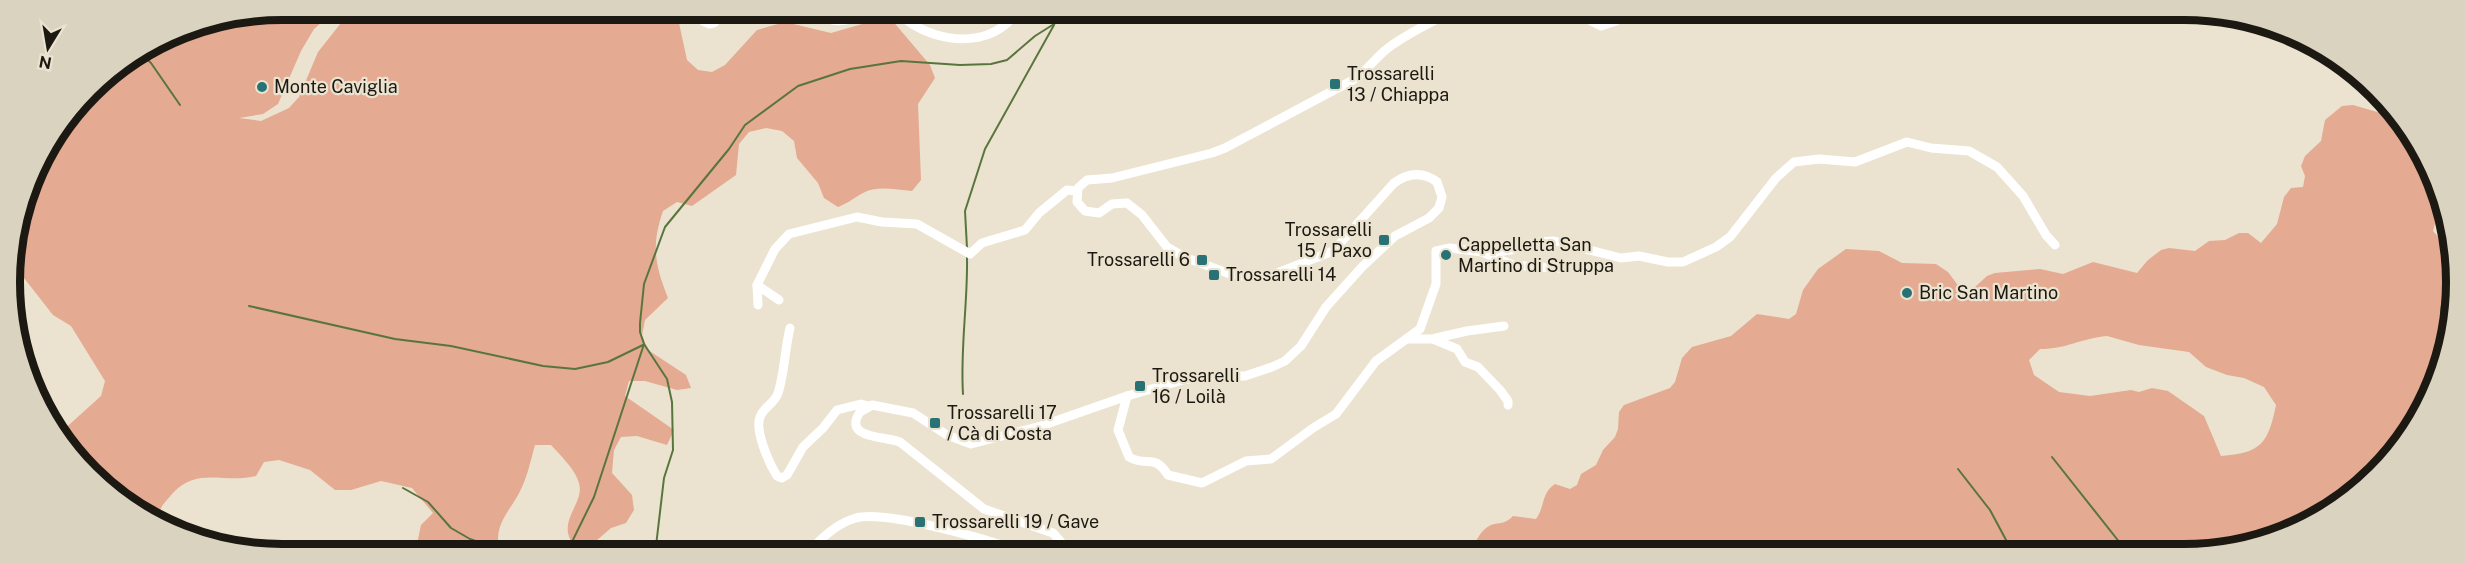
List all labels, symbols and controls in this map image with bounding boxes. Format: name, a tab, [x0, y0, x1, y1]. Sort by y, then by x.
north arrow	[18, 18, 78, 78]
text: N	[37, 52, 53, 73]
place label: Trossarelli 13 / Chiappa	[1347, 63, 1449, 105]
place label: Monte Caviglia	[274, 76, 398, 97]
marker: Trossarelli 13 / Chiappa	[1328, 77, 1342, 91]
marker: Monte Caviglia	[255, 80, 269, 94]
place label: Trossarelli 15 / Paxo	[1285, 219, 1372, 261]
marker: Trossarelli 15 / Paxo	[1377, 233, 1391, 247]
place label: Cappelletta San Martino di Struppa	[1458, 234, 1614, 276]
marker: Cappelletta San Martino di Struppa	[1439, 248, 1453, 262]
place label: Trossarelli 6	[1087, 249, 1190, 270]
marker: Trossarelli 6	[1195, 253, 1209, 267]
place label: Trossarelli 14	[1226, 264, 1336, 285]
marker: Trossarelli 14	[1207, 268, 1221, 282]
place label: Bric San Martino	[1919, 282, 2058, 303]
marker: Bric San Martino	[1900, 286, 1914, 300]
place label: Trossarelli 16 / Loilà	[1152, 365, 1239, 407]
marker: Trossarelli 16 / Loilà	[1133, 379, 1147, 393]
place label: Trossarelli 17 / Cà di Costa	[947, 402, 1057, 444]
marker: Trossarelli 17 / Cà di Costa	[928, 416, 942, 430]
place label: Trossarelli 19 / Gave	[932, 511, 1099, 532]
marker: Trossarelli 19 / Gave	[913, 515, 927, 529]

